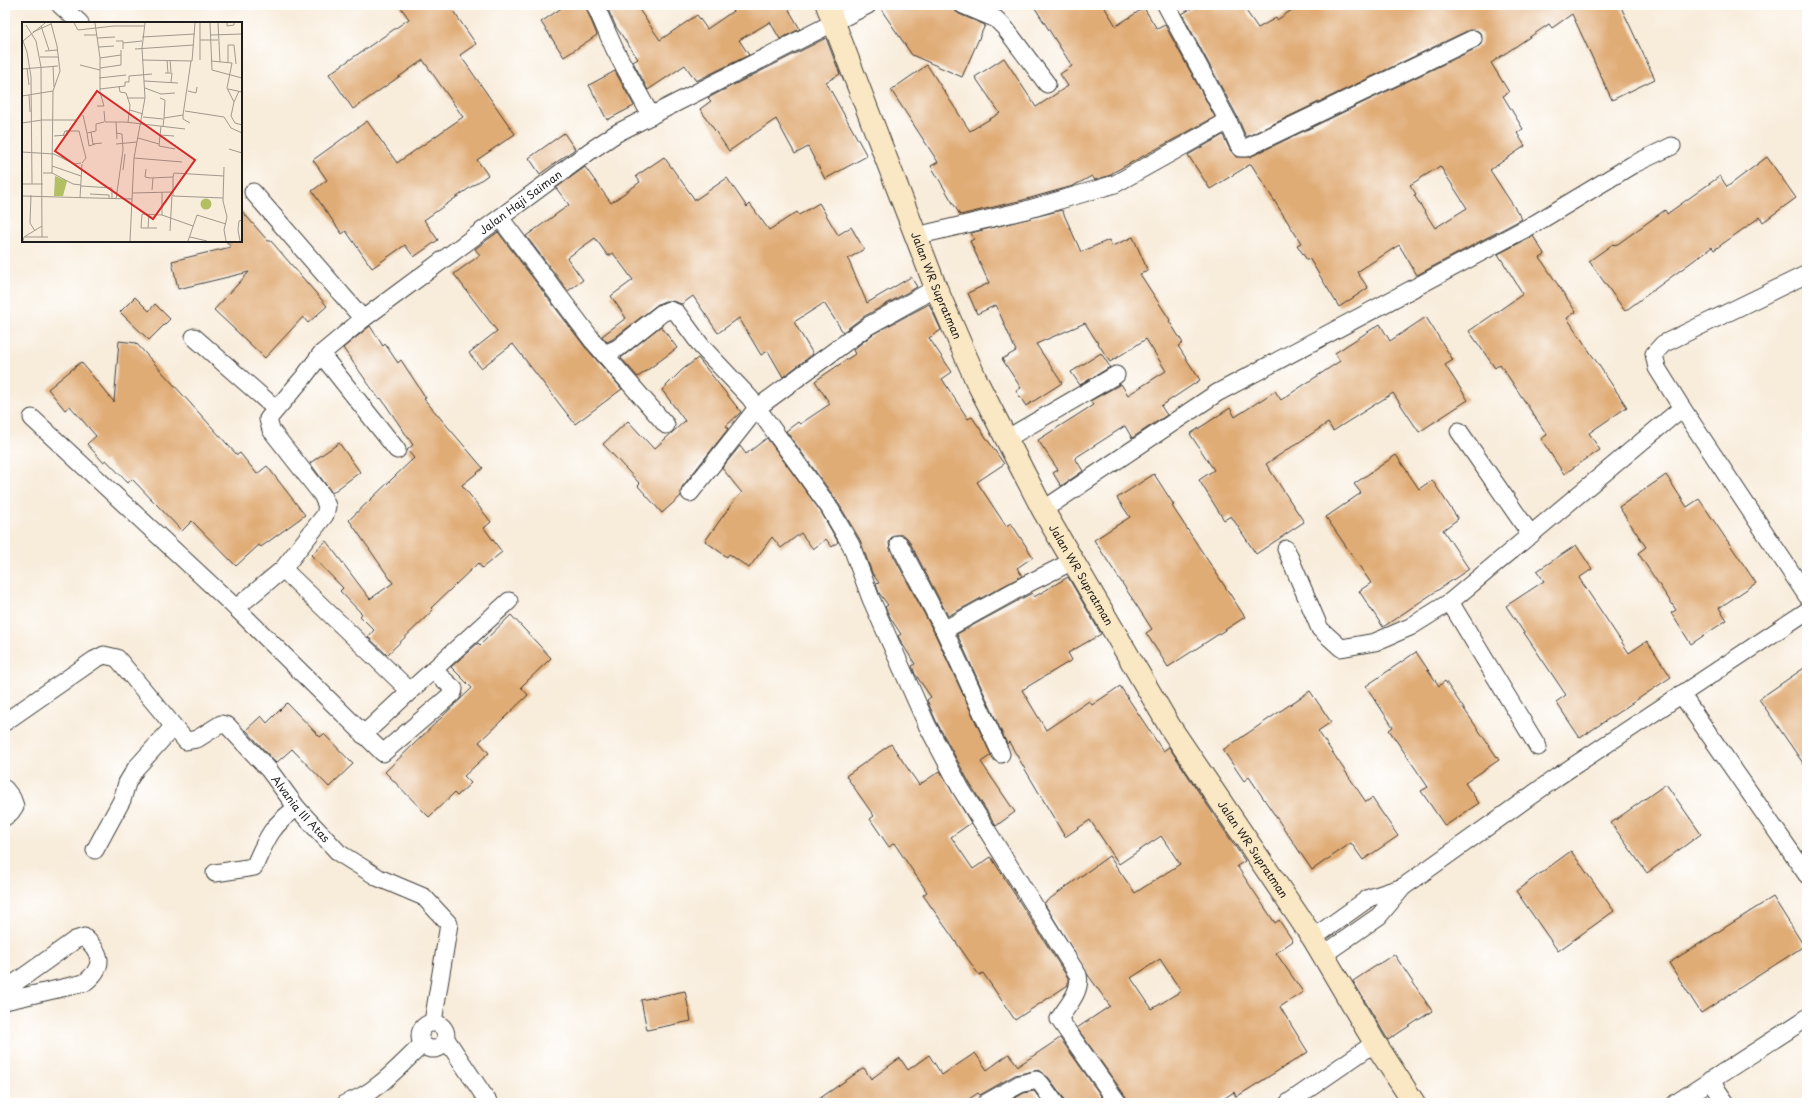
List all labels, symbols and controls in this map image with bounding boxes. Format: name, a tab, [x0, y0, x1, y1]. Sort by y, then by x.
inset map	[22, 22, 242, 242]
street label: Jalan Haji Saiman	[475, 166, 565, 238]
street label: Jalan WR Supratman	[907, 229, 966, 342]
street label: Jalan WR Supratman	[1045, 521, 1118, 628]
street label: Alvania III Atas	[268, 772, 334, 846]
street label: Jalan WR Supratman	[1214, 797, 1293, 901]

